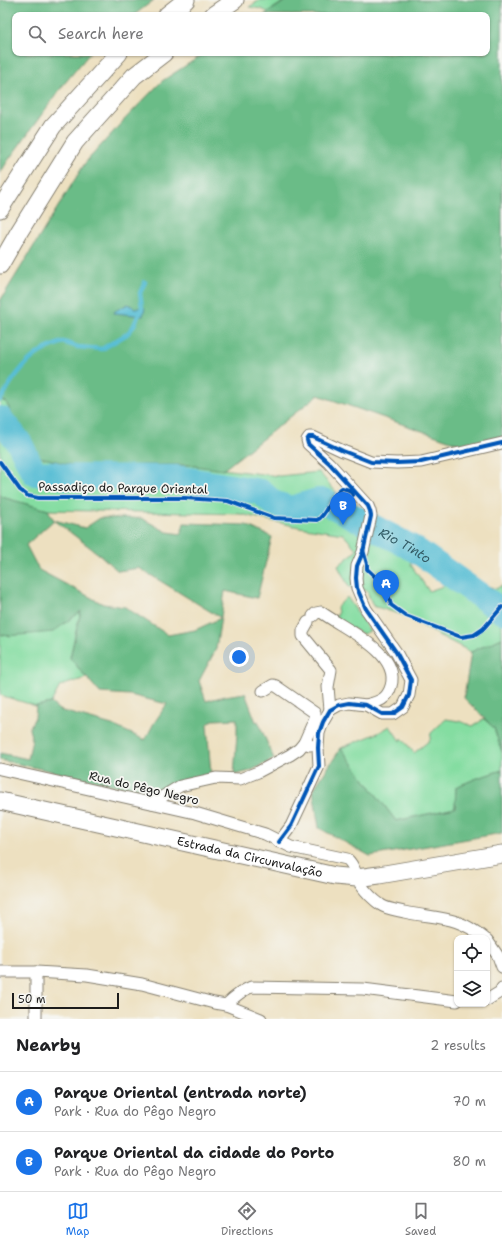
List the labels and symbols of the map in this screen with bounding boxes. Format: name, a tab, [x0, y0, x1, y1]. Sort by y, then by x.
street label: Passadiço do Parque Oriental	[38, 479, 208, 497]
pin: B	[330, 492, 356, 525]
water label: Rio Tinto	[376, 524, 435, 567]
pin: A	[373, 570, 399, 603]
your location	[229, 647, 249, 667]
street label: Rua do Pêgo Negro	[88, 768, 200, 808]
street label: Estrada da Circunvalação	[175, 833, 324, 881]
scale bar	[12, 991, 119, 1010]

